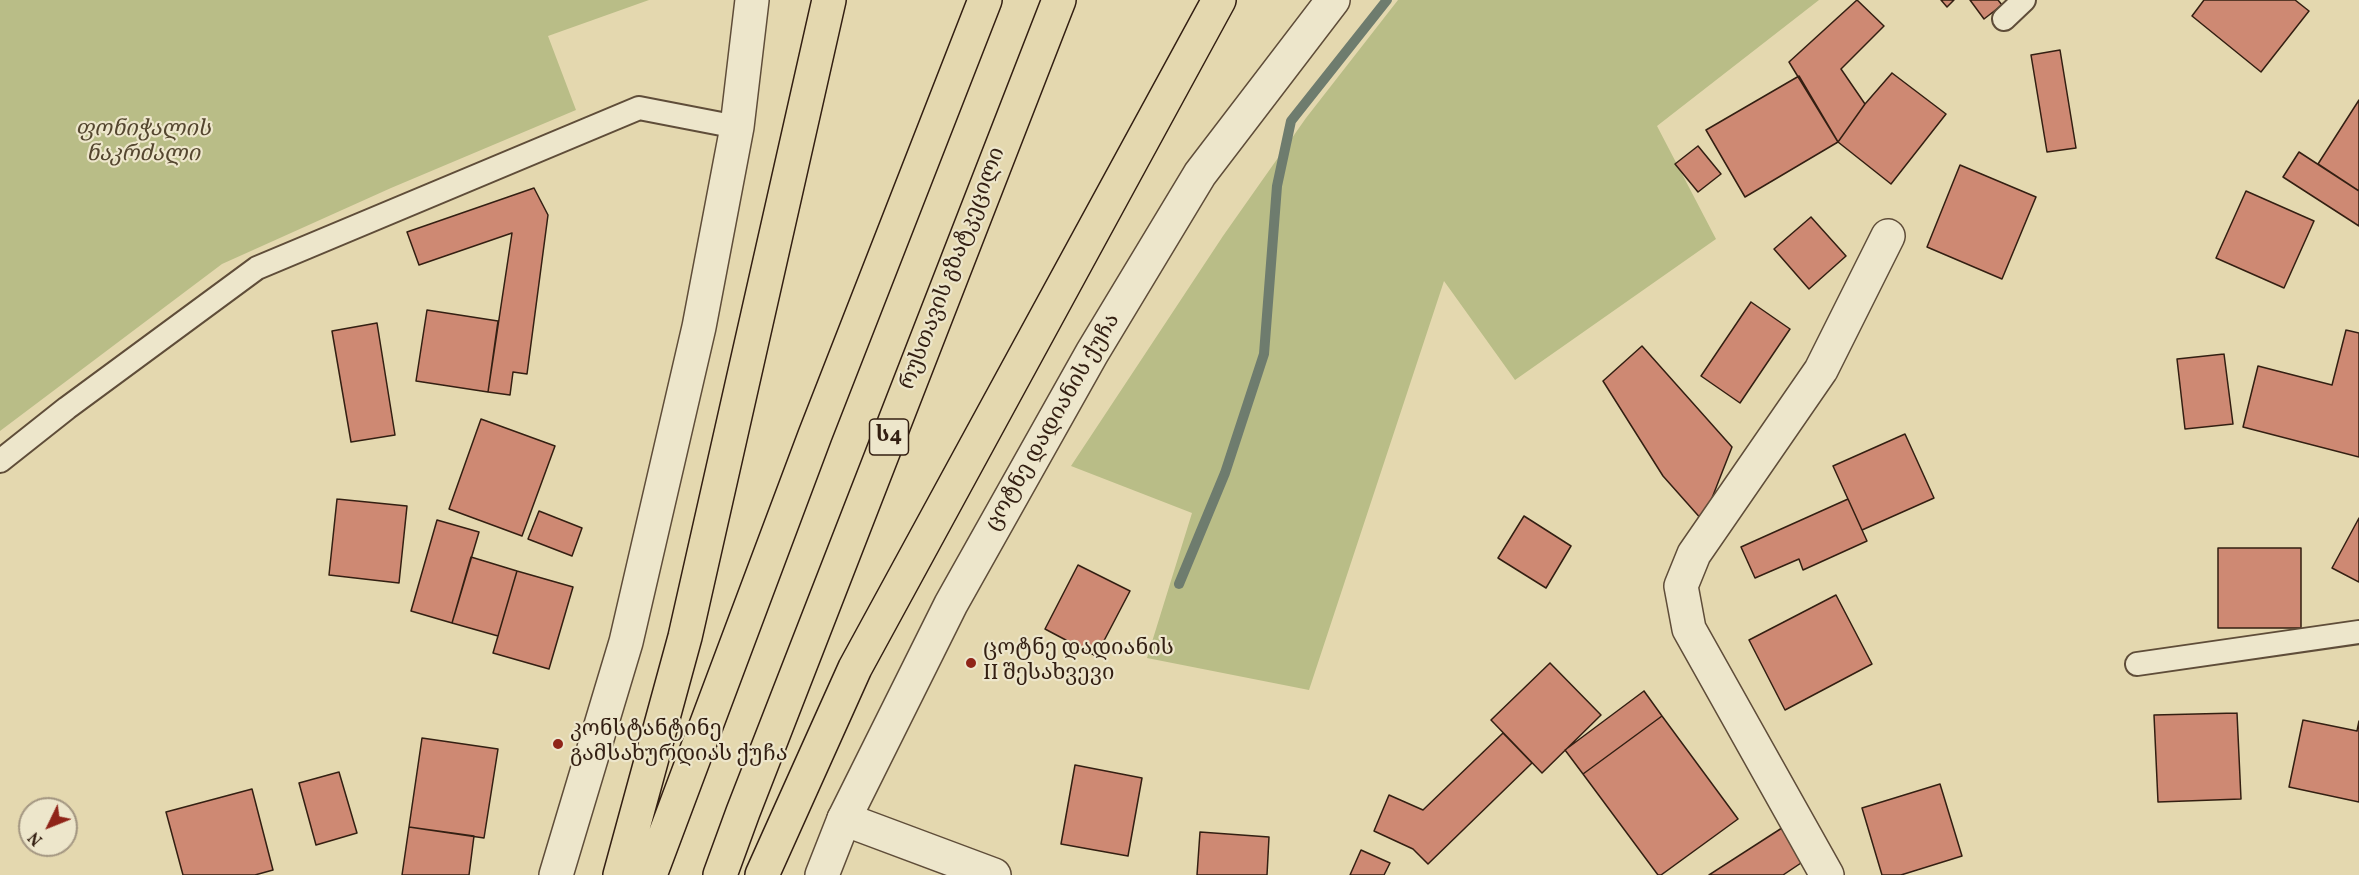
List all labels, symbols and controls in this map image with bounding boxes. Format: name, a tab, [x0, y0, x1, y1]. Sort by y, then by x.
park label: ფონიჭალის ნაკრძალი	[75, 118, 211, 170]
street label: რუსთავის გზატკეცილი	[896, 144, 1012, 394]
street label: ცოტნე დადიანის ქუჩა	[981, 310, 1127, 536]
road number: ს4	[870, 419, 908, 455]
place label: ცოტნე დადიანის II შესახვევი	[983, 637, 1174, 688]
marker: ცოტნე დადიანის II შესახვევი	[964, 656, 978, 670]
place label: კონსტანტინე გამსახურდიას ქუჩა	[570, 718, 787, 770]
marker: კონსტანტინე გამსახურდიას ქუჩა	[551, 737, 565, 751]
north arrow	[18, 797, 78, 857]
text: N	[24, 826, 48, 850]

